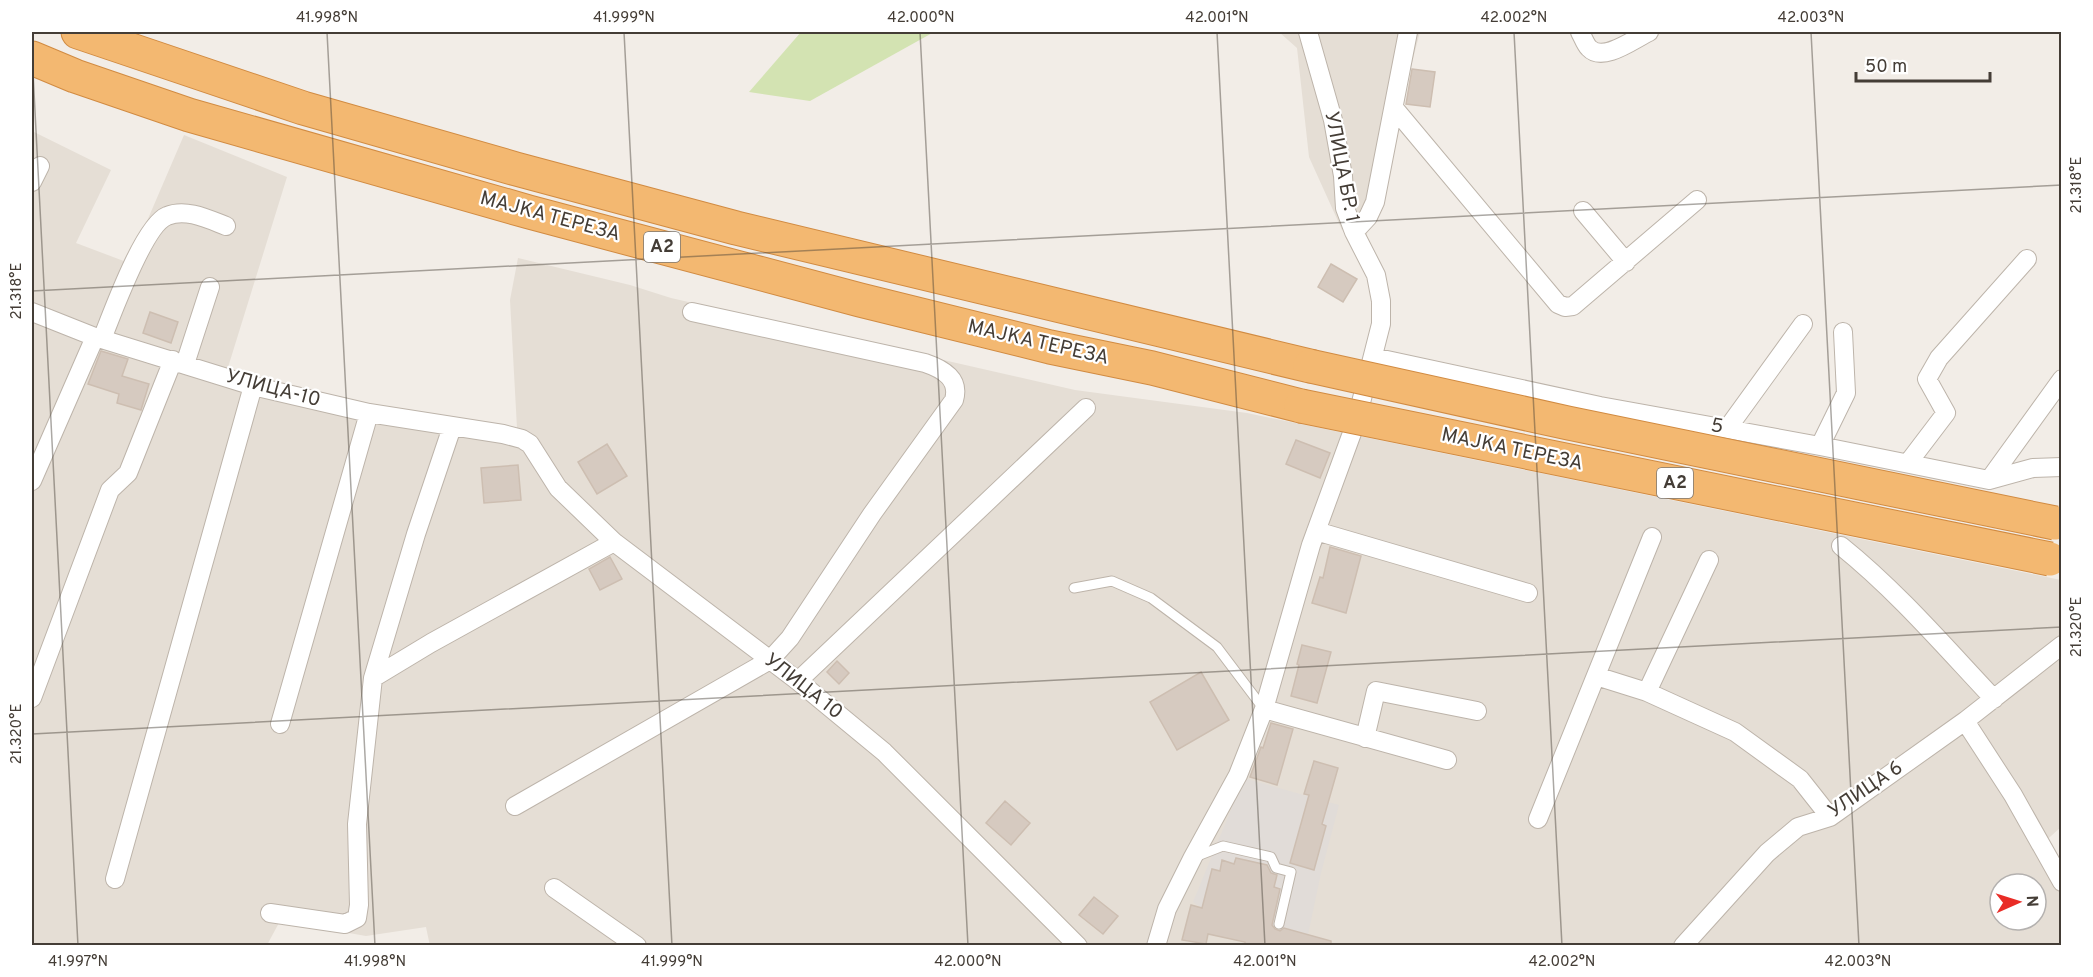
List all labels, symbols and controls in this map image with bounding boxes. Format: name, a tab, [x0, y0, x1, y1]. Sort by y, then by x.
text: 41.998°N	[296, 9, 358, 28]
text: 41.999°N	[593, 9, 655, 28]
text: 42.000°N	[887, 9, 955, 28]
text: 42.001°N	[1185, 9, 1249, 28]
text: 42.002°N	[1481, 9, 1547, 28]
text: 42.003°N	[1778, 9, 1844, 28]
scale bar	[1856, 45, 1990, 83]
text: 50 m	[1865, 56, 1907, 79]
street label: УЛИЦА БР. 1	[1317, 109, 1365, 225]
text: 21.318°E	[2068, 157, 2087, 213]
street label: МАЈКА ТЕРЕЗА	[477, 186, 623, 248]
road number: A2	[644, 232, 680, 262]
text: 21.318°E	[8, 263, 27, 319]
street label: МАЈКА ТЕРЕЗА	[965, 314, 1111, 372]
street label: УЛИЦА-10	[223, 364, 323, 414]
street label: 5	[1709, 413, 1725, 441]
street label: МАЈКА ТЕРЕЗА	[1439, 422, 1585, 478]
road number: A2	[1657, 468, 1693, 498]
text: 21.320°E	[2068, 597, 2087, 657]
street label: УЛИЦА 10	[758, 648, 848, 726]
text: 21.320°E	[8, 704, 27, 764]
street label: УЛИЦА 6	[1824, 755, 1908, 825]
north arrow	[1988, 872, 2048, 932]
text: N	[2021, 895, 2041, 908]
text: 41.997°N	[48, 953, 108, 972]
text: 41.998°N	[344, 953, 406, 972]
text: 41.999°N	[641, 953, 703, 972]
text: 42.000°N	[934, 953, 1002, 972]
text: 42.001°N	[1233, 953, 1297, 972]
text: 42.002°N	[1529, 953, 1595, 972]
text: 42.003°N	[1825, 953, 1891, 972]

